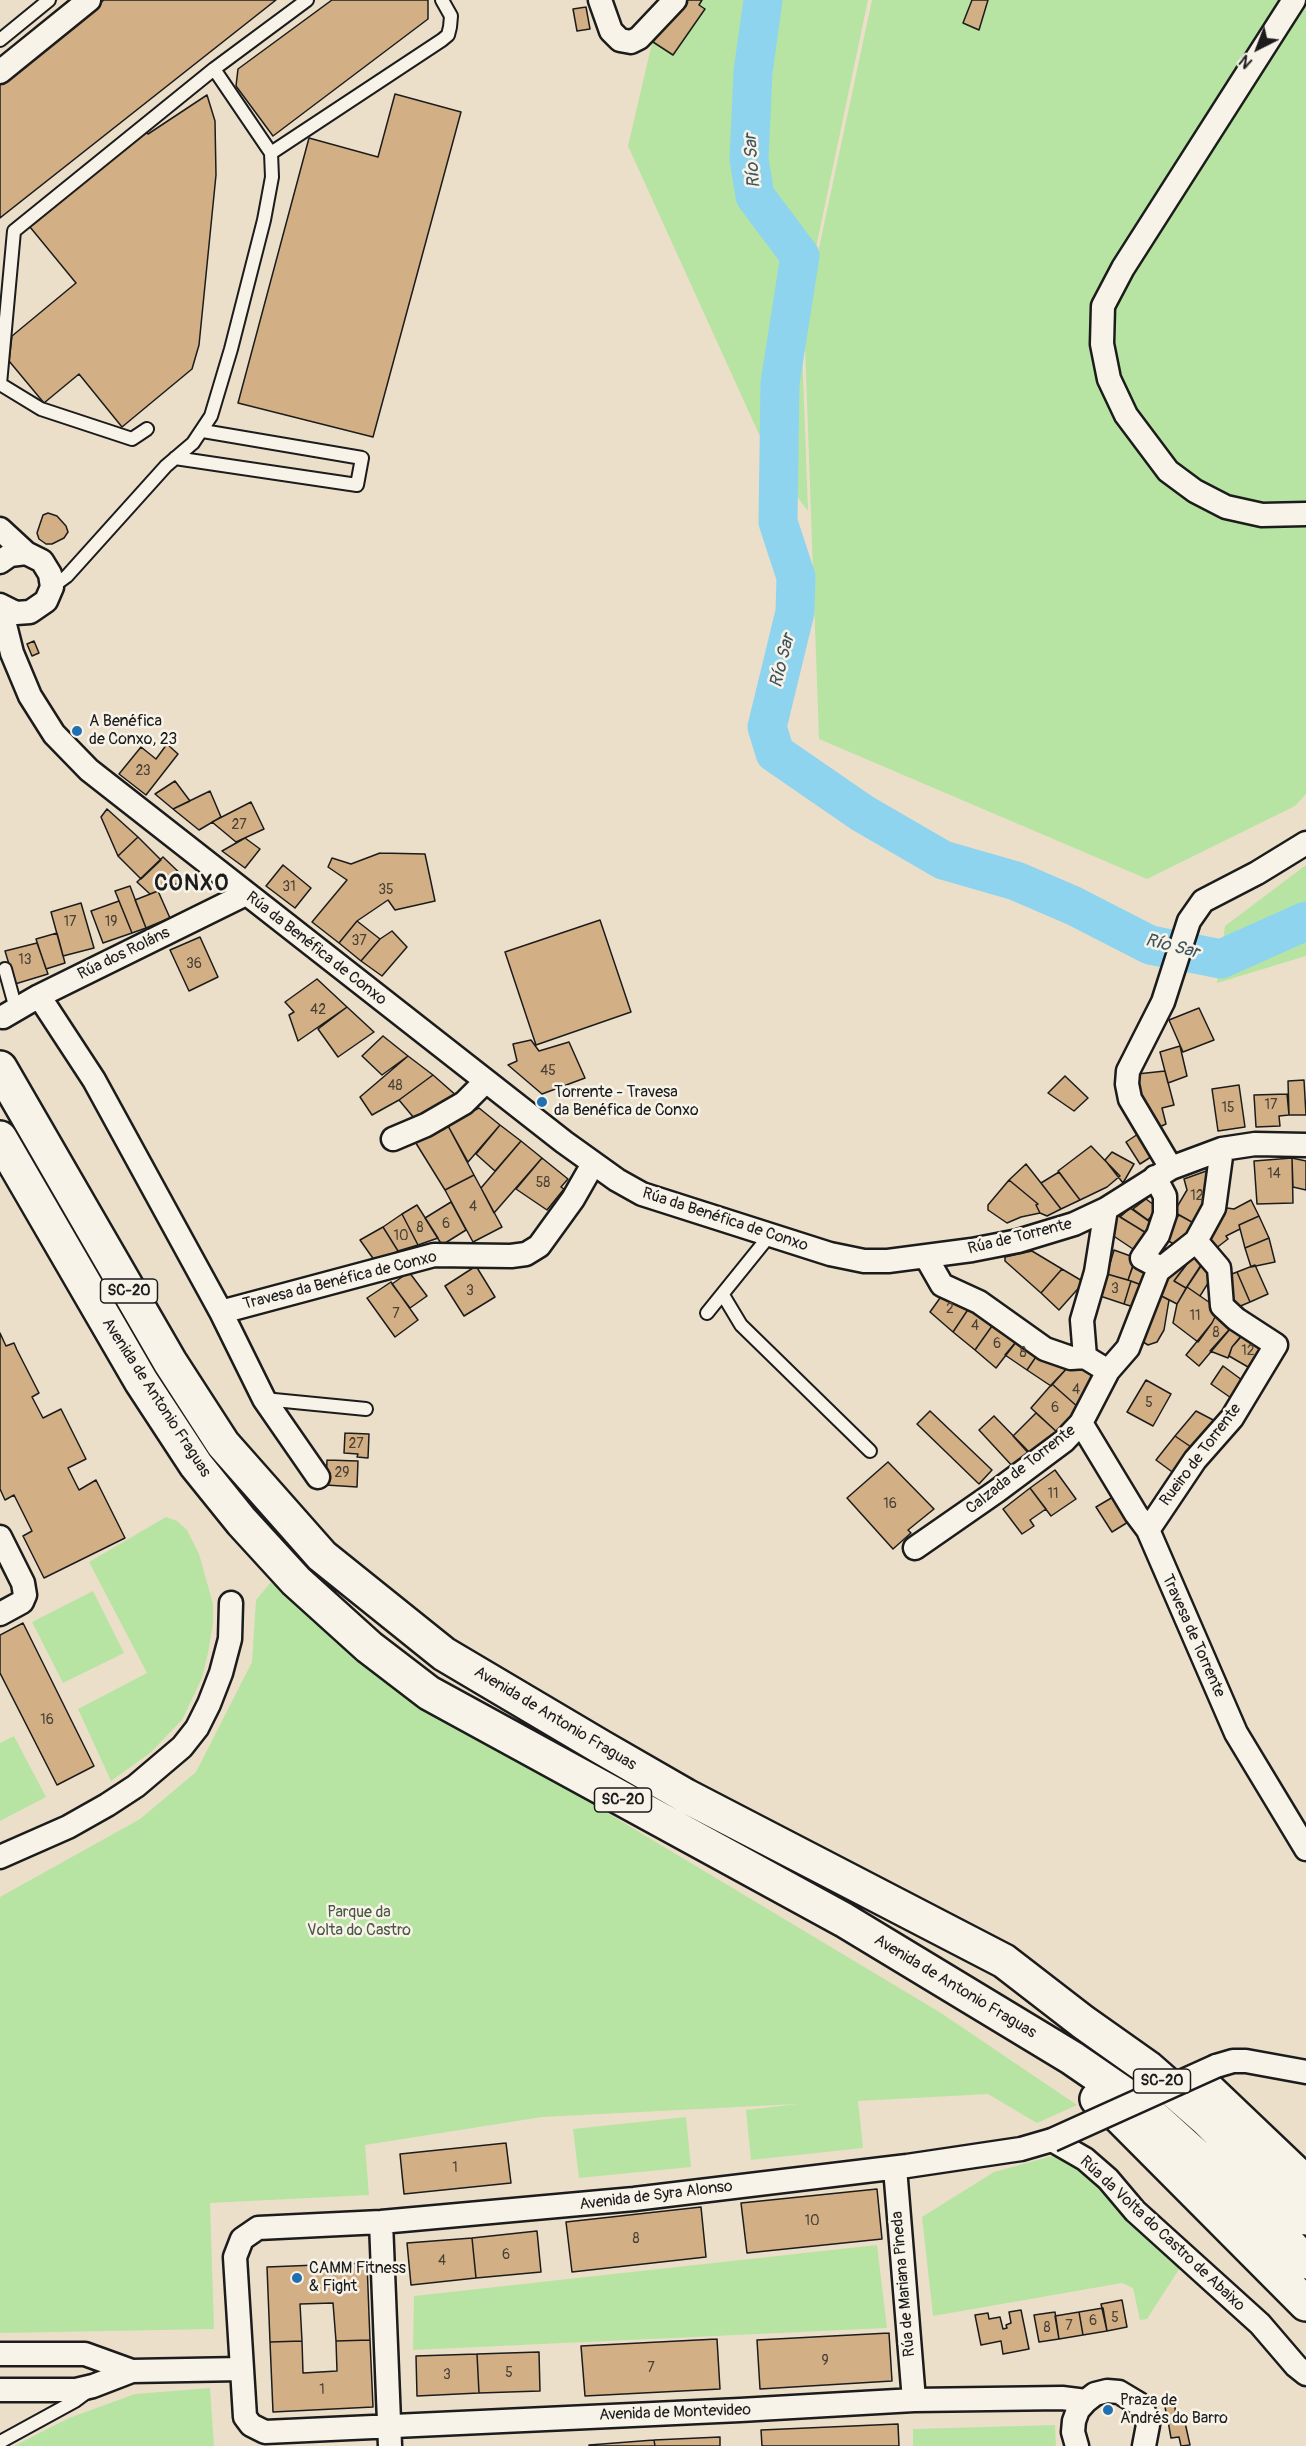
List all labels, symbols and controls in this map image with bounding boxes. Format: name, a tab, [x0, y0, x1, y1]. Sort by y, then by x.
north arrow	[1228, 18, 1288, 78]
text: N	[1235, 50, 1257, 72]
water label: Río Sar	[740, 133, 766, 189]
water label: Río Sar	[766, 632, 800, 690]
place label: A Benéfica de Conxo, 23	[89, 712, 177, 750]
marker: A Benéfica de Conxo, 23	[70, 724, 84, 738]
house number: 23	[135, 763, 151, 779]
house number: 27	[231, 817, 247, 833]
district label: CONXO	[154, 871, 230, 897]
house number: 31	[282, 879, 296, 895]
house number: 35	[378, 882, 394, 898]
street label: Rúa da Benéfica de Conxo	[242, 888, 390, 1010]
house number: 17	[64, 914, 76, 930]
house number: 19	[105, 914, 117, 930]
street label: Rúa dos Roláns	[75, 923, 173, 985]
water label: Río Sar	[1143, 930, 1201, 964]
house number: 37	[351, 933, 367, 949]
house number: 13	[18, 952, 32, 968]
house number: 36	[186, 956, 202, 972]
house number: 42	[310, 1002, 326, 1018]
house number: 45	[540, 1063, 556, 1079]
house number: 48	[387, 1078, 403, 1094]
place label: Torrente - Travesa da Benéfica de Conxo	[554, 1083, 699, 1121]
marker: Torrente - Travesa da Benéfica de Conxo	[535, 1095, 549, 1109]
house number: 17	[1265, 1097, 1277, 1113]
house number: 15	[1221, 1100, 1235, 1116]
house number: 14	[1267, 1166, 1281, 1182]
house number: 58	[536, 1175, 550, 1191]
street label: Rúa da Benéfica de Conxo	[640, 1184, 810, 1256]
house number: 12	[1190, 1188, 1204, 1204]
house number: 4	[469, 1199, 477, 1215]
street label: Rúa de Torrente	[966, 1215, 1074, 1259]
house number: 6	[442, 1216, 450, 1232]
house number: 8	[416, 1220, 424, 1236]
house number: 10	[393, 1228, 409, 1244]
street label: Travesa da Benéfica de Conxo	[241, 1248, 439, 1314]
road number: SC-20	[100, 1279, 158, 1303]
house number: 3	[1111, 1281, 1119, 1297]
house number: 3	[466, 1283, 474, 1299]
house number: 2	[946, 1301, 954, 1317]
house number: 7	[392, 1306, 400, 1322]
house number: 11	[1190, 1308, 1200, 1324]
street label: Avenida de Antonio Fraguas	[97, 1315, 215, 1481]
house number: 4	[971, 1318, 979, 1334]
house number: 8	[1212, 1325, 1220, 1341]
house number: 6	[993, 1336, 1001, 1352]
house number: 12	[1241, 1343, 1255, 1359]
house number: 8	[1019, 1345, 1027, 1361]
house number: 4	[1072, 1382, 1080, 1398]
house number: 5	[1145, 1395, 1153, 1411]
house number: 6	[1051, 1400, 1059, 1416]
street label: Rueiro de Torrente	[1156, 1400, 1246, 1510]
street label: Calzada de Torrente	[962, 1421, 1080, 1519]
house number: 27	[348, 1436, 364, 1452]
house number: 29	[334, 1465, 350, 1481]
house number: 11	[1048, 1486, 1058, 1502]
house number: 16	[883, 1496, 897, 1512]
street label: Travesa de Torrente	[1157, 1571, 1229, 1701]
street label: Avenida de Antonio Fraguas	[470, 1663, 640, 1775]
house number: 16	[40, 1712, 54, 1728]
road number: SC-20	[594, 1788, 652, 1812]
park label: Parque da Volta do Castro	[307, 1903, 411, 1941]
street label: Avenida de Antonio Fraguas	[870, 1931, 1040, 2043]
road number: SC-20	[1134, 2069, 1190, 2093]
street label: Rúa da Volta do Castro de Abaixo	[1075, 2152, 1249, 2316]
house number: 1	[452, 2160, 458, 2176]
street label: Avenida de Syra Alonso	[578, 2177, 734, 2215]
street label: Rúa de Mariana Pineda	[888, 2210, 920, 2358]
house number: 10	[804, 2213, 820, 2229]
house number: 8	[632, 2231, 640, 2247]
house number: 6	[502, 2247, 510, 2263]
house number: 4	[438, 2253, 446, 2269]
place label: CAMM Fitness & Fight	[309, 2259, 406, 2297]
marker: CAMM Fitness & Fight	[290, 2271, 304, 2285]
house number: 5	[1111, 2310, 1119, 2326]
house number: 6	[1089, 2313, 1097, 2329]
house number: 7	[1065, 2318, 1073, 2334]
house number: 8	[1043, 2320, 1051, 2336]
house number: 9	[821, 2353, 829, 2369]
house number: 7	[647, 2360, 655, 2376]
house number: 5	[505, 2365, 513, 2381]
house number: 3	[443, 2367, 451, 2383]
house number: 1	[319, 2382, 325, 2398]
place label: Praza de Andrés do Barro	[1120, 2391, 1228, 2429]
street label: Avenida de Montevideo	[599, 2401, 751, 2425]
marker: Praza de Andrés do Barro	[1101, 2403, 1115, 2417]

